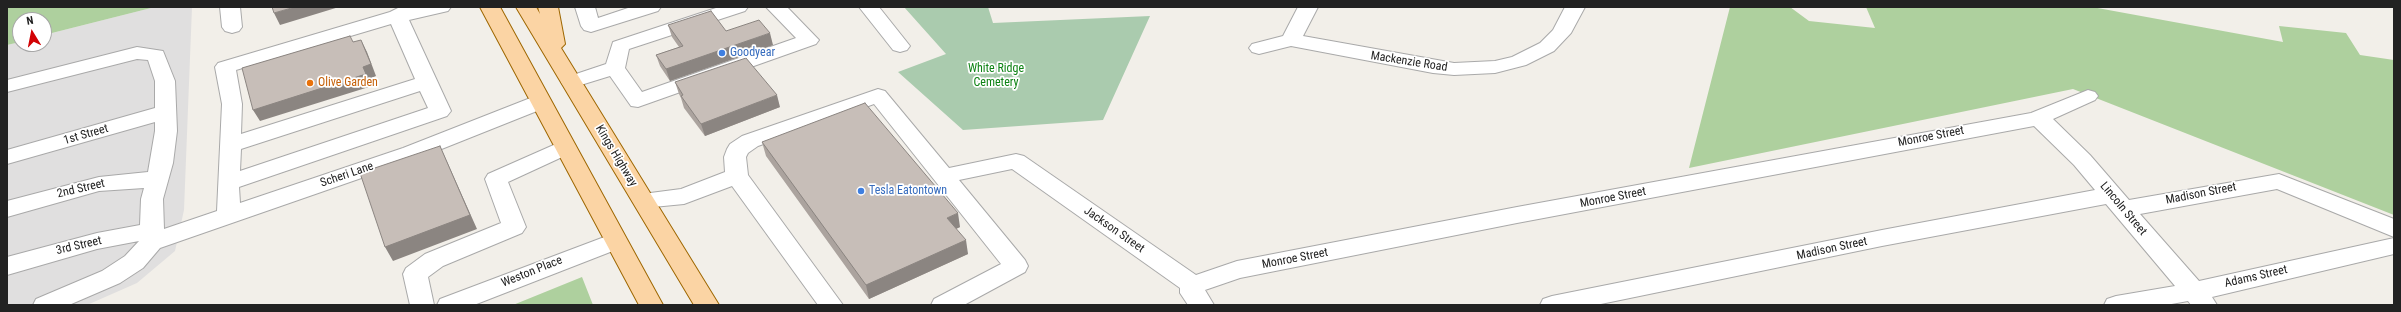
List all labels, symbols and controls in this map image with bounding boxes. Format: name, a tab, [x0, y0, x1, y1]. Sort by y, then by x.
north arrow	[12, 12, 52, 52]
text: N	[26, 14, 34, 28]
place label: Goodyear	[730, 46, 775, 60]
marker: Goodyear	[717, 48, 727, 58]
street label: Mackenzie Road	[1370, 49, 1448, 75]
park label: White Ridge Cemetery	[968, 62, 1024, 90]
place label: Olive Garden	[318, 76, 378, 90]
marker: Olive Garden	[305, 78, 315, 88]
street label: 1st Street	[62, 122, 110, 148]
street label: Kings Highway	[592, 122, 640, 190]
street label: Monroe Street	[1897, 124, 1965, 150]
street label: Scheri Lane	[319, 159, 375, 191]
street label: 2nd Street	[56, 177, 106, 201]
street label: Lincoln Street	[2097, 179, 2149, 239]
street label: Madison Street	[2164, 180, 2238, 208]
place label: Tesla Eatontown	[869, 184, 947, 198]
street label: Monroe Street	[1579, 185, 1647, 211]
marker: Tesla Eatontown	[856, 186, 866, 196]
street label: Jackson Street	[1081, 204, 1147, 256]
street label: 3rd Street	[55, 234, 103, 258]
street label: Madison Street	[1795, 235, 1869, 263]
street label: Monroe Street	[1261, 246, 1329, 272]
street label: Weston Place	[499, 253, 565, 291]
street label: Adams Street	[2223, 263, 2289, 291]

